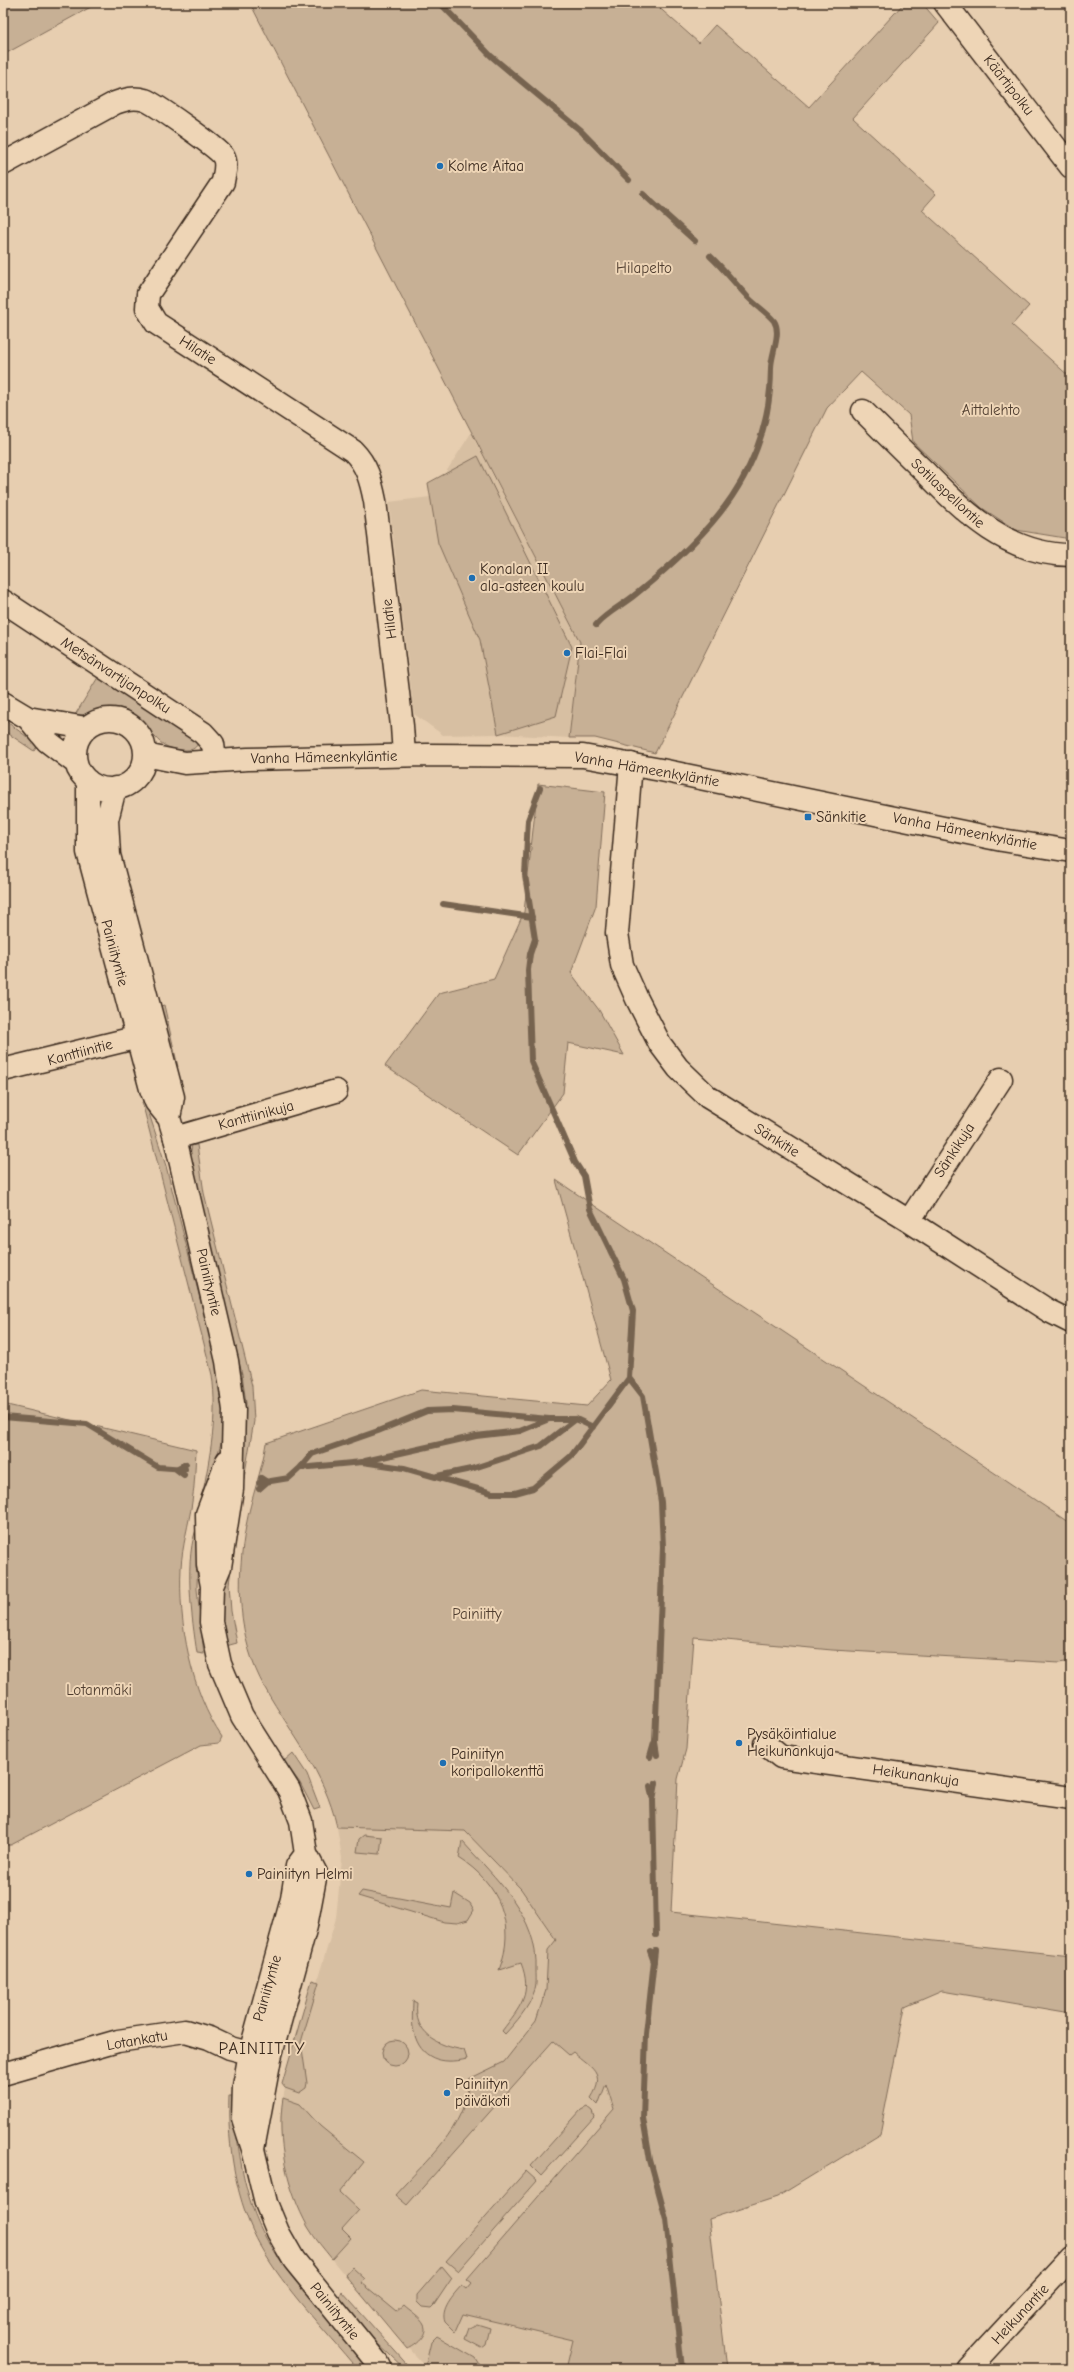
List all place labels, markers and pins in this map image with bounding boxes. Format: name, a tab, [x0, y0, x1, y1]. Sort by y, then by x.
place label: Kolme Aitaa	[448, 157, 524, 175]
marker: Kolme Aitaa	[435, 161, 445, 171]
place label: Konalan II ala-asteen koulu	[480, 560, 584, 595]
marker: Konalan II ala-asteen koulu	[467, 573, 477, 583]
place label: Flai-Flai	[575, 644, 627, 662]
marker: Flai-Flai	[562, 648, 572, 658]
place label: Sänkitie	[816, 808, 867, 826]
marker: Sänkitie	[803, 812, 813, 822]
place label: Pysäköintialue Heikunankuja	[747, 1725, 837, 1760]
marker: Pysäköintialue Heikunankuja	[734, 1738, 744, 1748]
place label: Painiityn koripallokenttä	[451, 1745, 544, 1780]
marker: Painiityn koripallokenttä	[438, 1758, 448, 1768]
place label: Painiityn Helmi	[257, 1865, 353, 1883]
marker: Painiityn Helmi	[244, 1869, 254, 1879]
place label: Painiityn päiväkoti	[455, 2075, 510, 2110]
marker: Painiityn päiväkoti	[442, 2088, 452, 2098]

